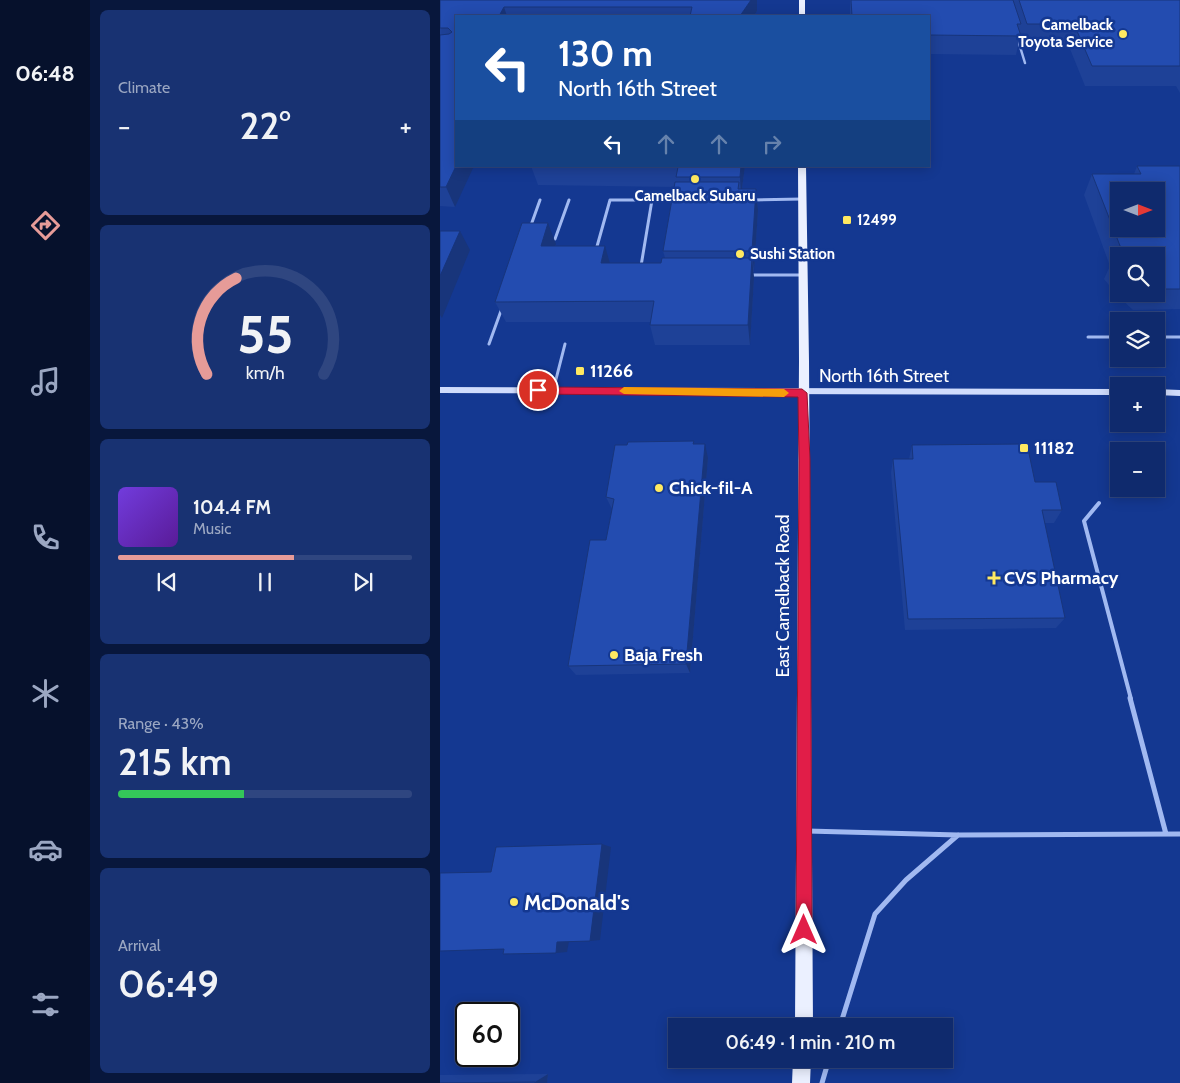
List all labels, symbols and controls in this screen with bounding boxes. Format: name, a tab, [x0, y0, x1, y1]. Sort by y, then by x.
place label: Camelback Toyota Service	[1018, 16, 1114, 51]
marker: Camelback Toyota Service	[1117, 28, 1129, 40]
text: 130 m	[558, 32, 653, 75]
icon: left	[475, 35, 540, 100]
text: 06:48	[15, 60, 75, 87]
text: North 16th Street	[558, 75, 717, 102]
text: Climate	[118, 78, 170, 97]
text: 22°	[239, 102, 291, 149]
text: −	[118, 109, 130, 143]
text: +	[400, 109, 412, 143]
icon: left	[599, 130, 627, 158]
icon: ahead	[652, 130, 680, 158]
icon: ahead	[705, 130, 733, 158]
icon: right	[758, 130, 786, 158]
marker: Camelback Subaru	[689, 173, 701, 185]
north arrow	[1110, 182, 1165, 238]
map controls	[1110, 182, 1165, 497]
place label: Camelback Subaru	[635, 187, 755, 205]
icon: directions	[28, 208, 63, 243]
place label: 12499	[857, 211, 897, 229]
marker: 12499	[841, 214, 853, 226]
place label: Sushi Station	[750, 245, 835, 263]
button: search	[1110, 247, 1165, 302]
marker: Sushi Station	[734, 248, 746, 260]
text: 55	[237, 303, 293, 366]
button: layers	[1110, 312, 1165, 367]
place label: 11266	[590, 360, 633, 382]
text: km/h	[245, 362, 285, 383]
icon: music	[28, 364, 63, 399]
marker: 11266	[574, 365, 586, 377]
street label: North 16th Street	[819, 365, 949, 387]
pin	[517, 369, 559, 411]
icon: arrive	[524, 376, 552, 404]
button: +	[1110, 377, 1165, 432]
place label: 11182	[1034, 437, 1074, 459]
marker: 11182	[1018, 442, 1030, 454]
button: −	[1110, 442, 1165, 497]
place label: Chick-fil-A	[669, 477, 753, 499]
marker: Chick-fil-A	[653, 482, 665, 494]
text: 104.4 FM	[193, 496, 271, 519]
street label: East Camelback Road	[772, 514, 794, 678]
text: Music	[193, 519, 231, 538]
icon: phone	[28, 520, 63, 555]
place label: CVS Pharmacy	[1004, 567, 1119, 589]
icon: previous	[153, 568, 181, 596]
icon: pause	[251, 568, 279, 596]
icon: next	[349, 568, 377, 596]
marker: CVS Pharmacy	[988, 572, 1000, 584]
place label: Baja Fresh	[624, 644, 703, 666]
marker: Baja Fresh	[608, 649, 620, 661]
icon: climate	[28, 676, 63, 711]
text: Range · 43%	[118, 714, 204, 733]
text: 215 km	[118, 738, 232, 785]
icon: car	[28, 832, 63, 867]
place label: McDonald's	[524, 890, 630, 915]
marker: McDonald's	[508, 896, 520, 908]
position arrow	[777, 903, 829, 955]
text: Arrival	[118, 936, 161, 955]
text: 06:49	[118, 960, 219, 1007]
icon: filters	[28, 987, 63, 1022]
speed limit sign: 60	[455, 1002, 520, 1067]
text: 06:49 · 1 min · 210 m	[726, 1031, 895, 1054]

